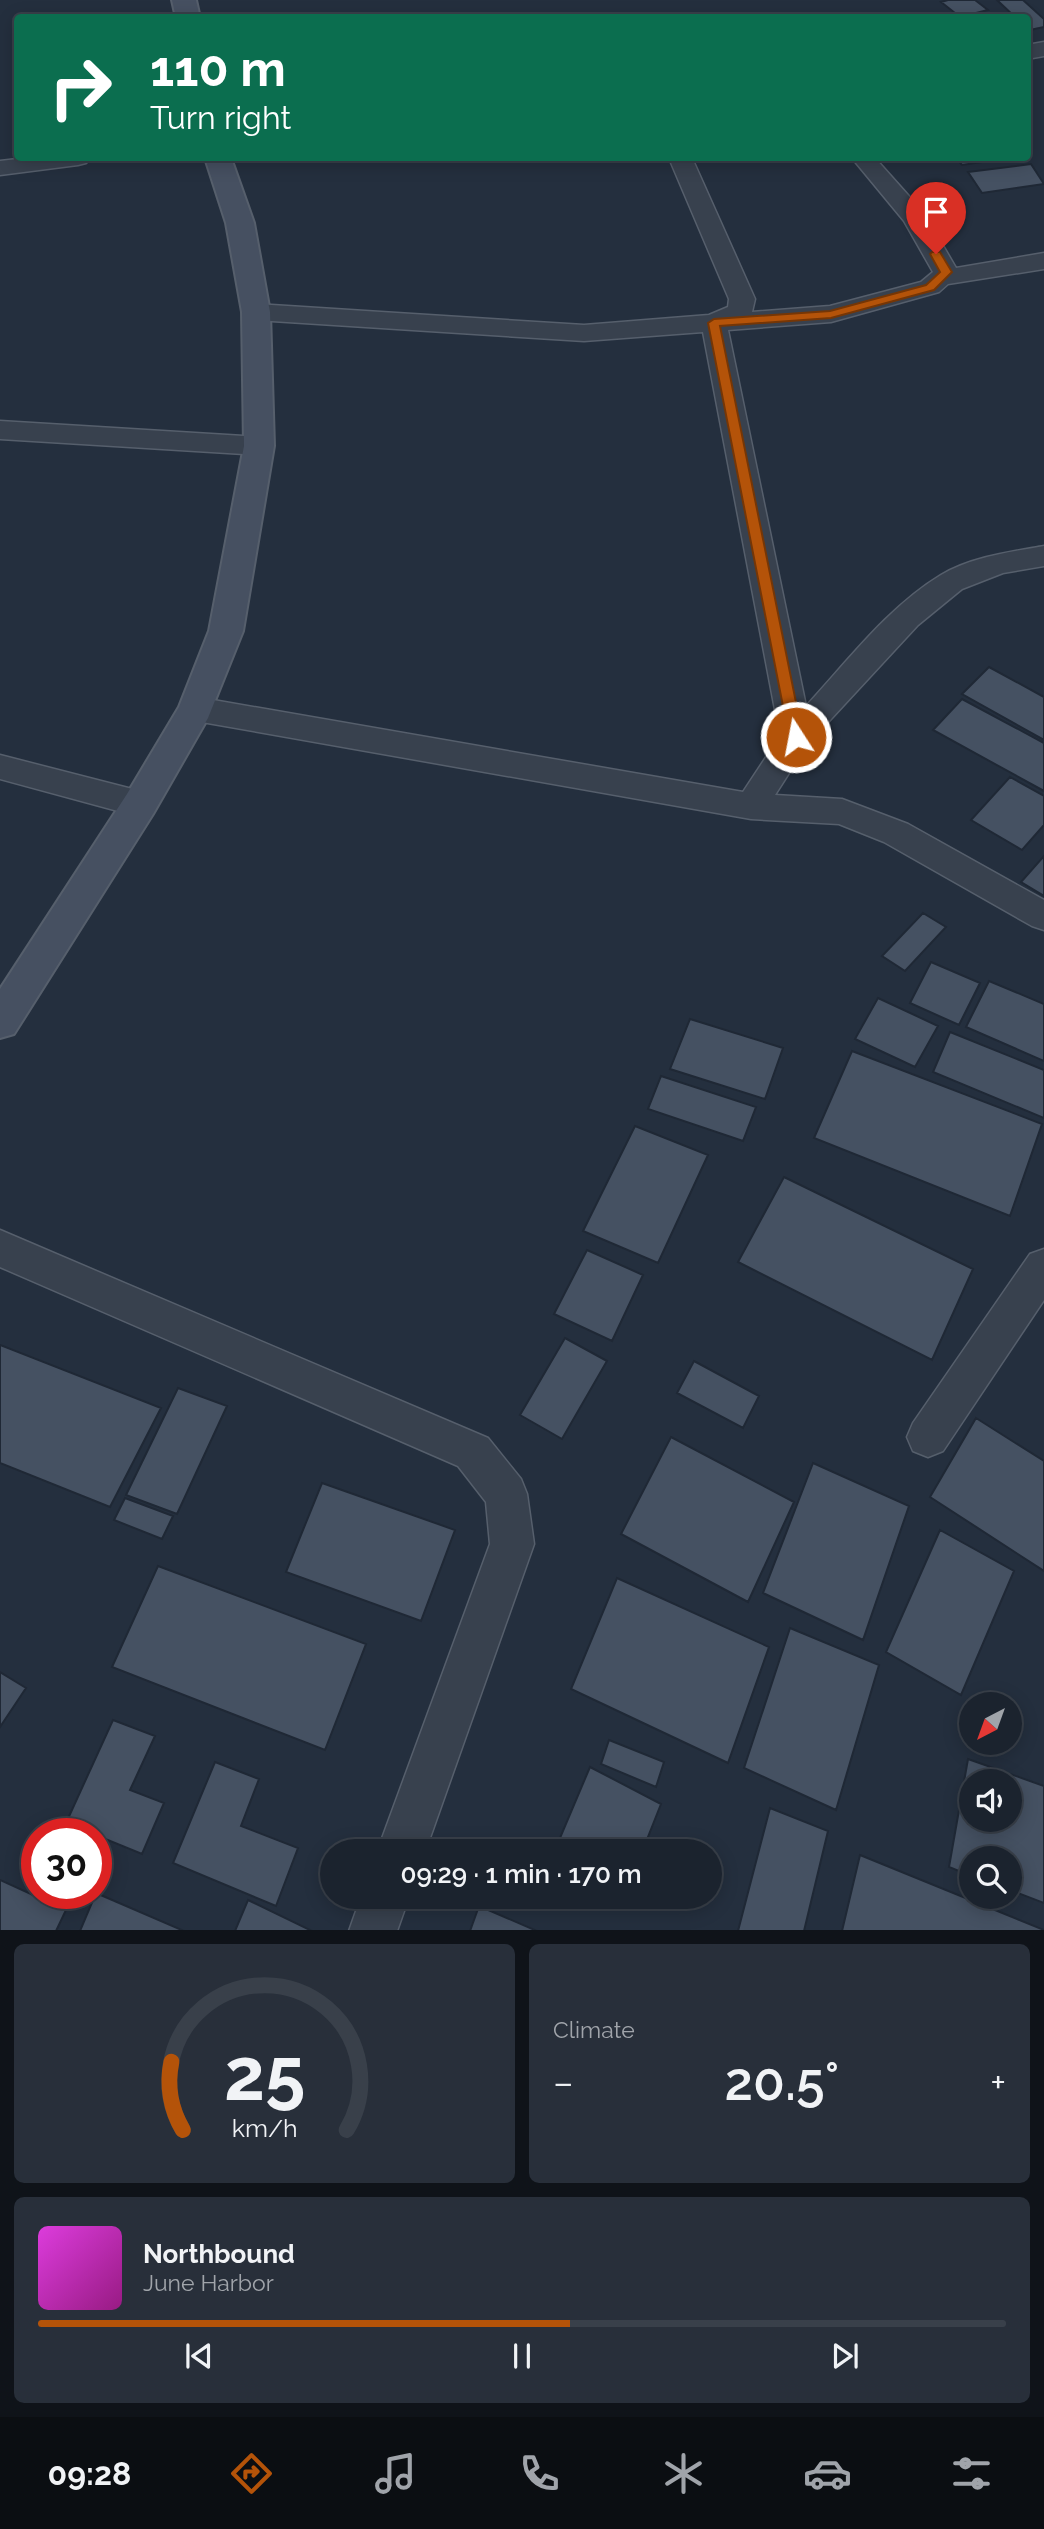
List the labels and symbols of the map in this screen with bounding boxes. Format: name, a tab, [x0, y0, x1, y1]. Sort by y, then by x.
pin	[906, 182, 966, 254]
position arrow	[759, 700, 833, 774]
north arrow	[959, 1692, 1022, 1755]
speed limit sign: 30	[21, 1818, 112, 1909]

